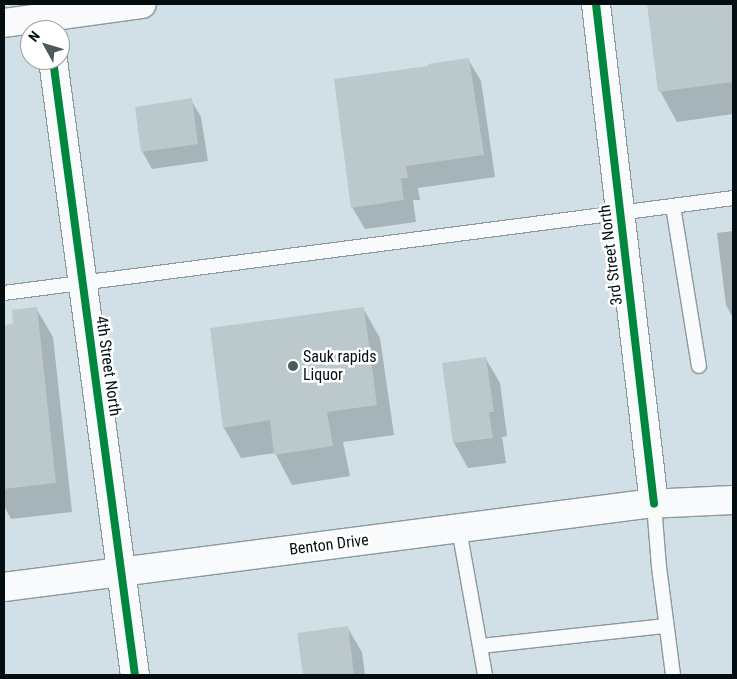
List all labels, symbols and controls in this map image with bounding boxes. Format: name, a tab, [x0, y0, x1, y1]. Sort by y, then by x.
north arrow	[20, 20, 70, 70]
text: N	[25, 28, 43, 45]
street label: 3rd Street North	[595, 204, 627, 306]
street label: 4th Street North	[91, 315, 125, 417]
place label: Sauk rapids Liquor	[303, 347, 377, 385]
marker: Sauk rapids Liquor	[287, 360, 299, 372]
street label: Benton Drive	[288, 531, 370, 559]

